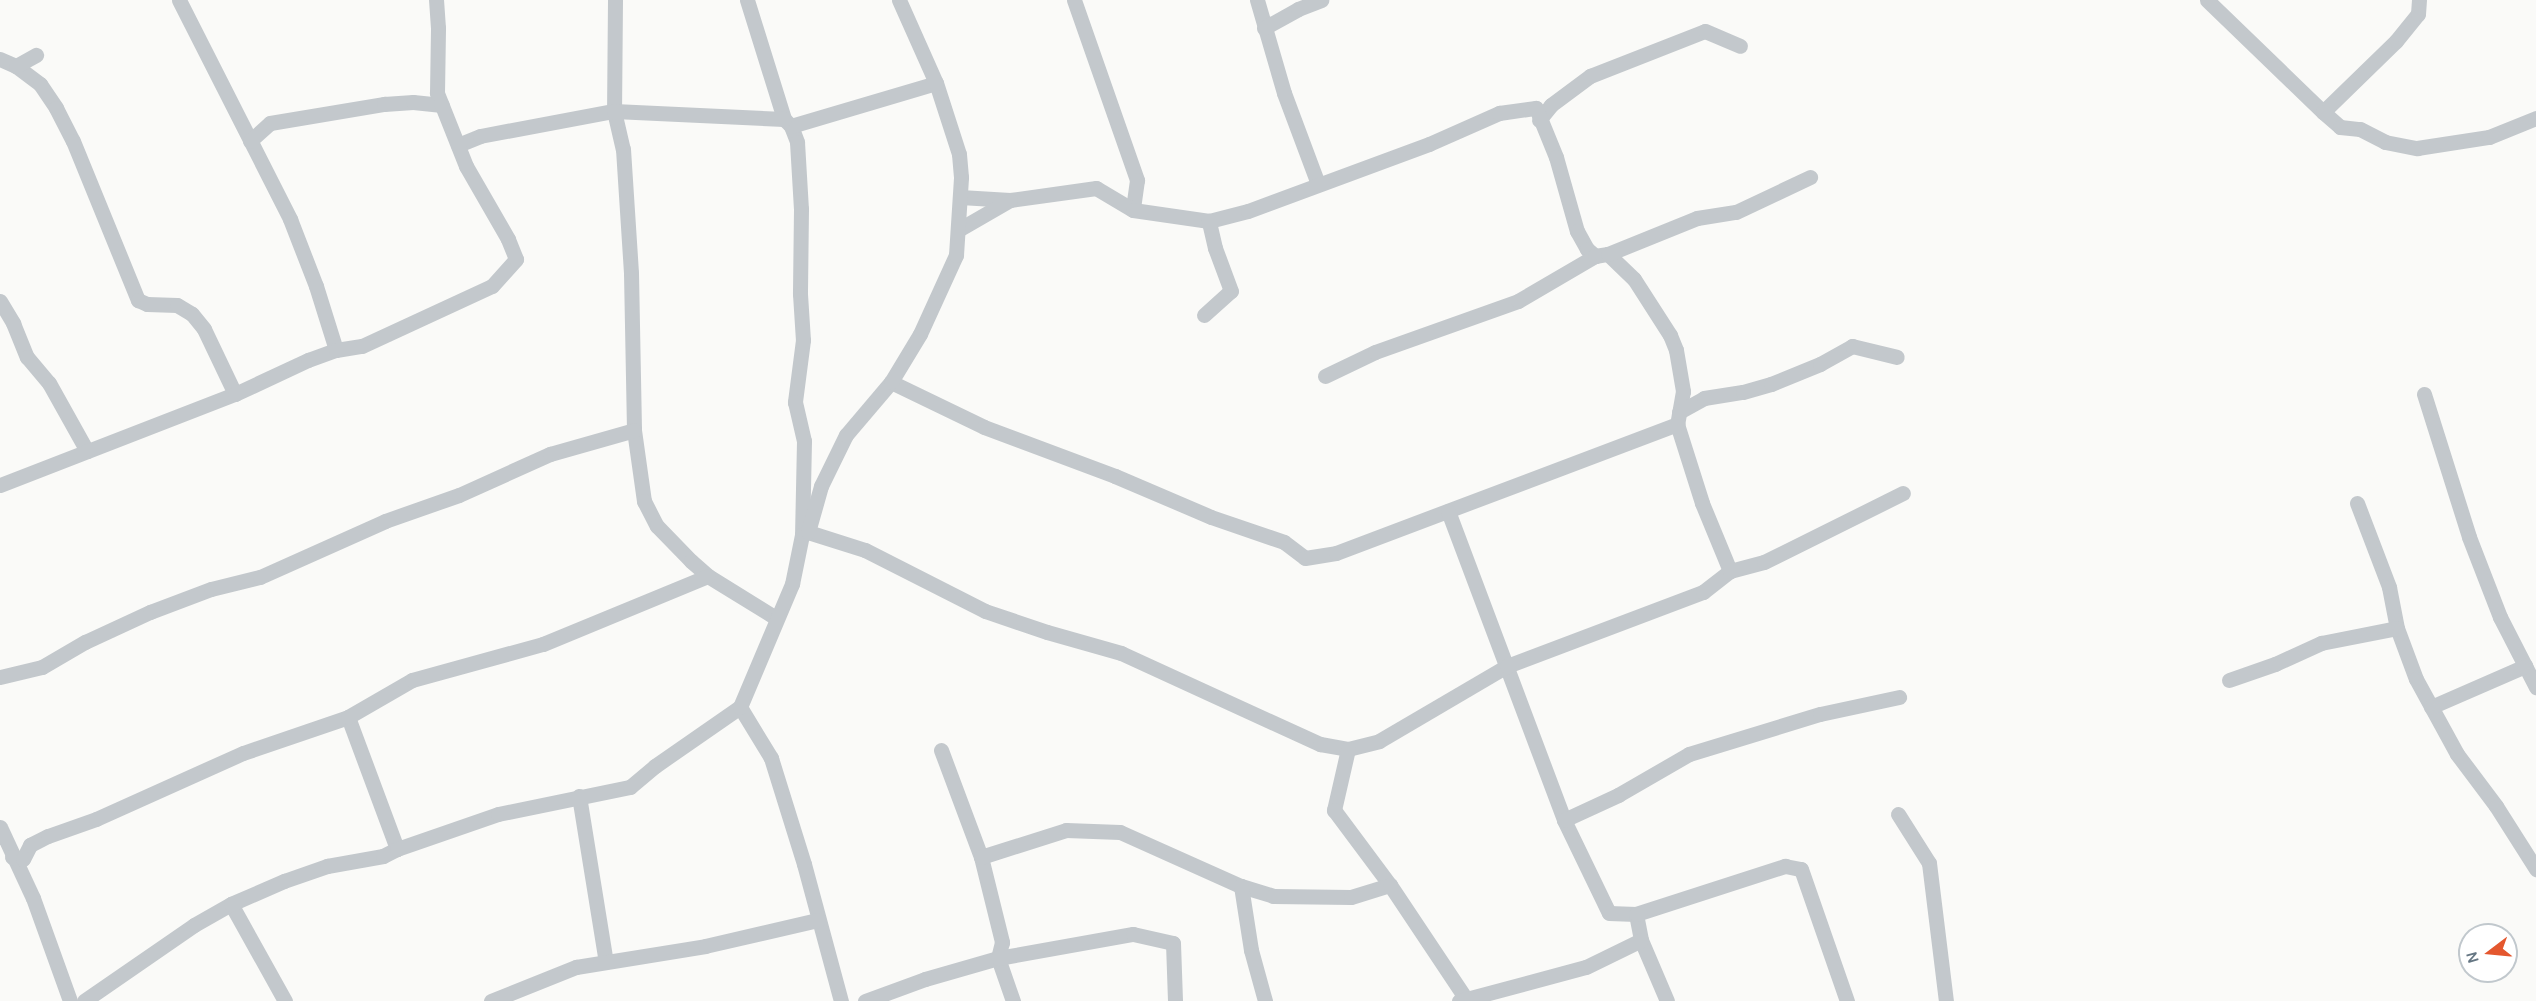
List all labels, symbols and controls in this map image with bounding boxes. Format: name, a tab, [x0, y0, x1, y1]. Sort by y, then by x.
north arrow	[2458, 923, 2518, 983]
text: N	[2461, 949, 2483, 966]

